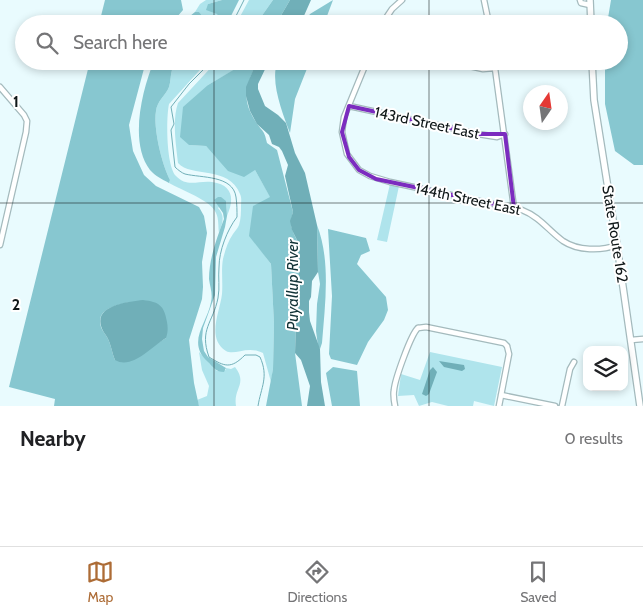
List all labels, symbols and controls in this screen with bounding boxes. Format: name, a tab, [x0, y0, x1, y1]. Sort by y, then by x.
search box	[15, 15, 628, 70]
icon: search	[33, 29, 61, 57]
text: Search here	[73, 31, 167, 54]
north arrow	[523, 85, 568, 130]
text: 1	[13, 92, 19, 111]
street label: 143rd Street East	[373, 103, 481, 143]
street label: 144th Street East	[414, 179, 522, 219]
street label: State Route 162	[598, 184, 632, 284]
water label: Puyallup River	[283, 239, 302, 330]
text: 2	[12, 295, 20, 314]
map controls	[583, 346, 628, 391]
button: layers	[583, 346, 628, 391]
text: Nearby	[20, 426, 86, 451]
text: 0 results	[564, 429, 623, 448]
tab: Map	[86, 558, 114, 606]
tab: Directions	[287, 558, 347, 606]
tab: Saved	[520, 558, 557, 606]

